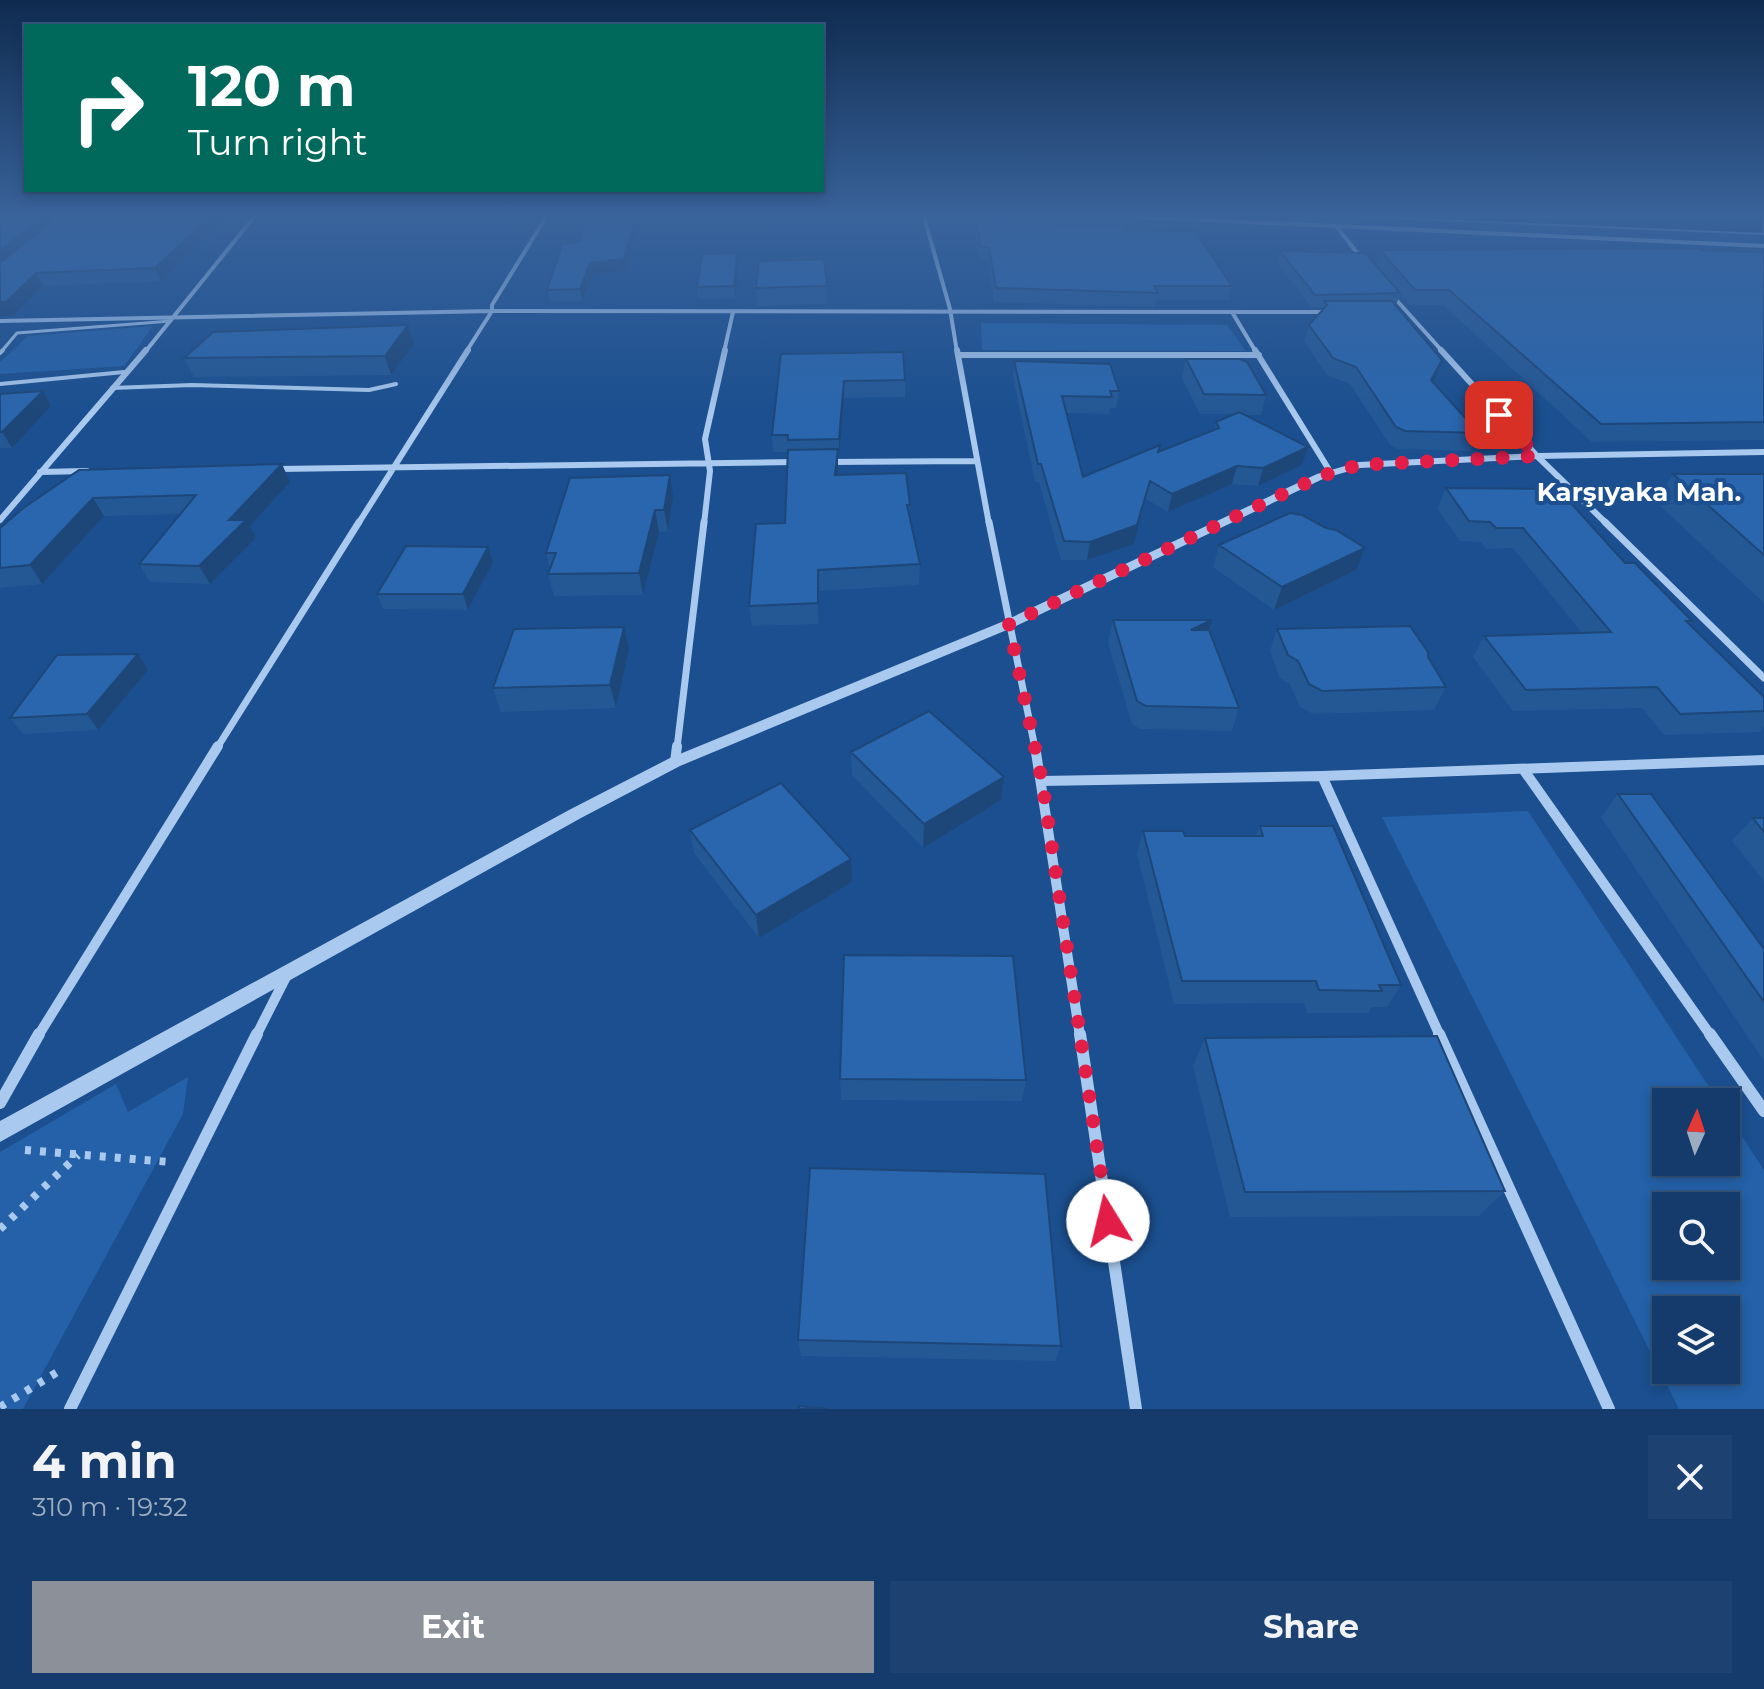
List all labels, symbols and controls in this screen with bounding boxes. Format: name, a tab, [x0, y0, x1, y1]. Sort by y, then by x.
text: 120 m	[188, 52, 356, 120]
icon: right	[56, 56, 160, 160]
text: Turn right	[188, 120, 368, 164]
pin	[1465, 381, 1533, 449]
icon: arrive	[1477, 393, 1521, 437]
district label: Karşıyaka Mah.	[1537, 476, 1741, 508]
north arrow	[1652, 1088, 1740, 1176]
map controls	[1652, 1088, 1740, 1384]
position arrow	[1066, 1179, 1150, 1263]
button: search	[1652, 1192, 1740, 1280]
button: layers	[1652, 1296, 1740, 1384]
text: 4 min	[32, 1432, 177, 1490]
button: close	[1648, 1435, 1732, 1519]
text: 310 m · 19:32	[32, 1491, 188, 1523]
button: Exit	[32, 1581, 874, 1673]
button: Share	[890, 1581, 1732, 1673]

